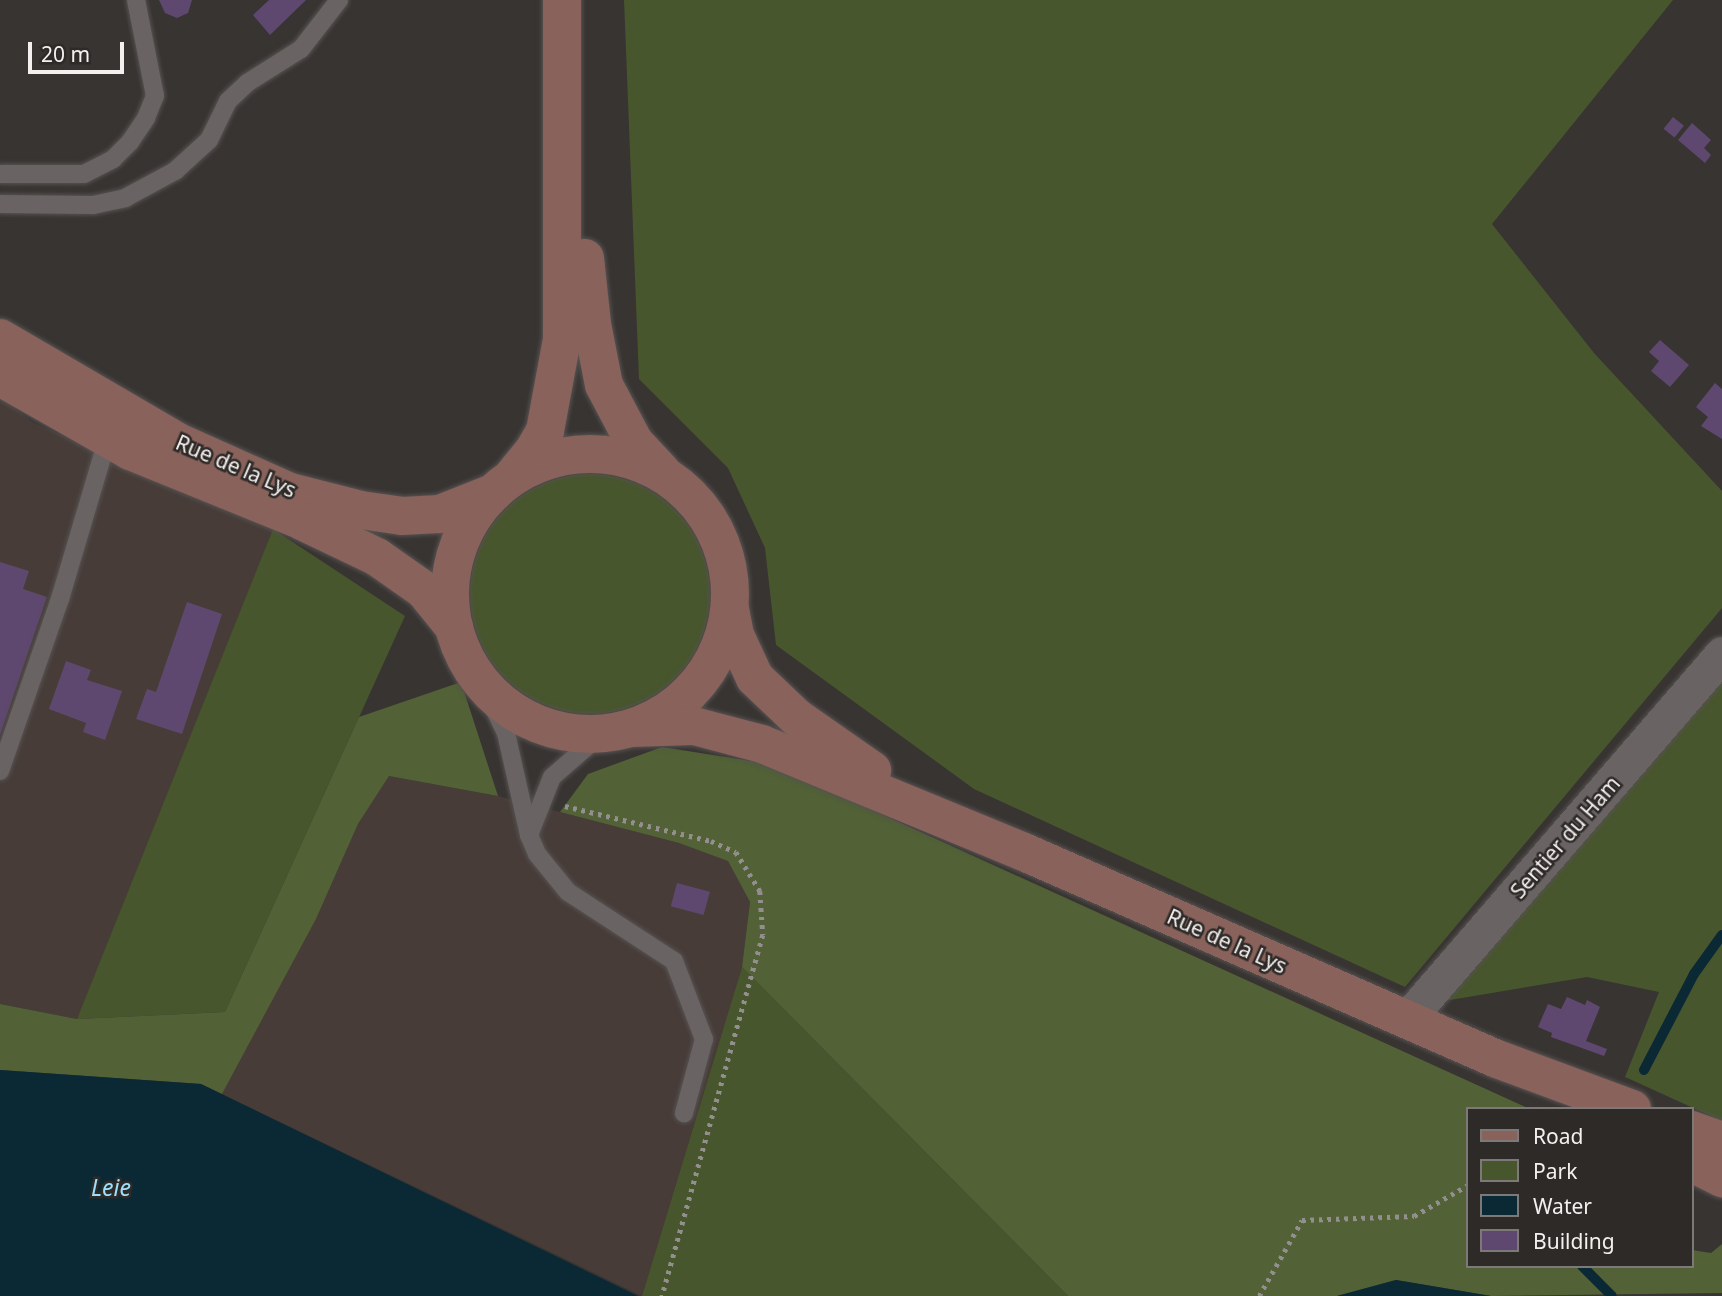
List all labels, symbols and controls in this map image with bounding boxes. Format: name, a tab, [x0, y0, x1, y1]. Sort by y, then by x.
scale bar	[32, 28, 128, 72]
text: 20 m	[41, 40, 90, 68]
street label: Rue de la Lys	[172, 429, 300, 503]
street label: Sentier du Ham	[1505, 771, 1625, 903]
street label: Rue de la Lys	[1163, 903, 1291, 979]
legend	[1466, 1107, 1694, 1268]
text: Road	[1533, 1122, 1583, 1150]
text: Park	[1533, 1157, 1577, 1185]
water label: Leie	[91, 1173, 131, 1201]
text: Water	[1533, 1192, 1592, 1220]
text: Building	[1533, 1227, 1615, 1255]

